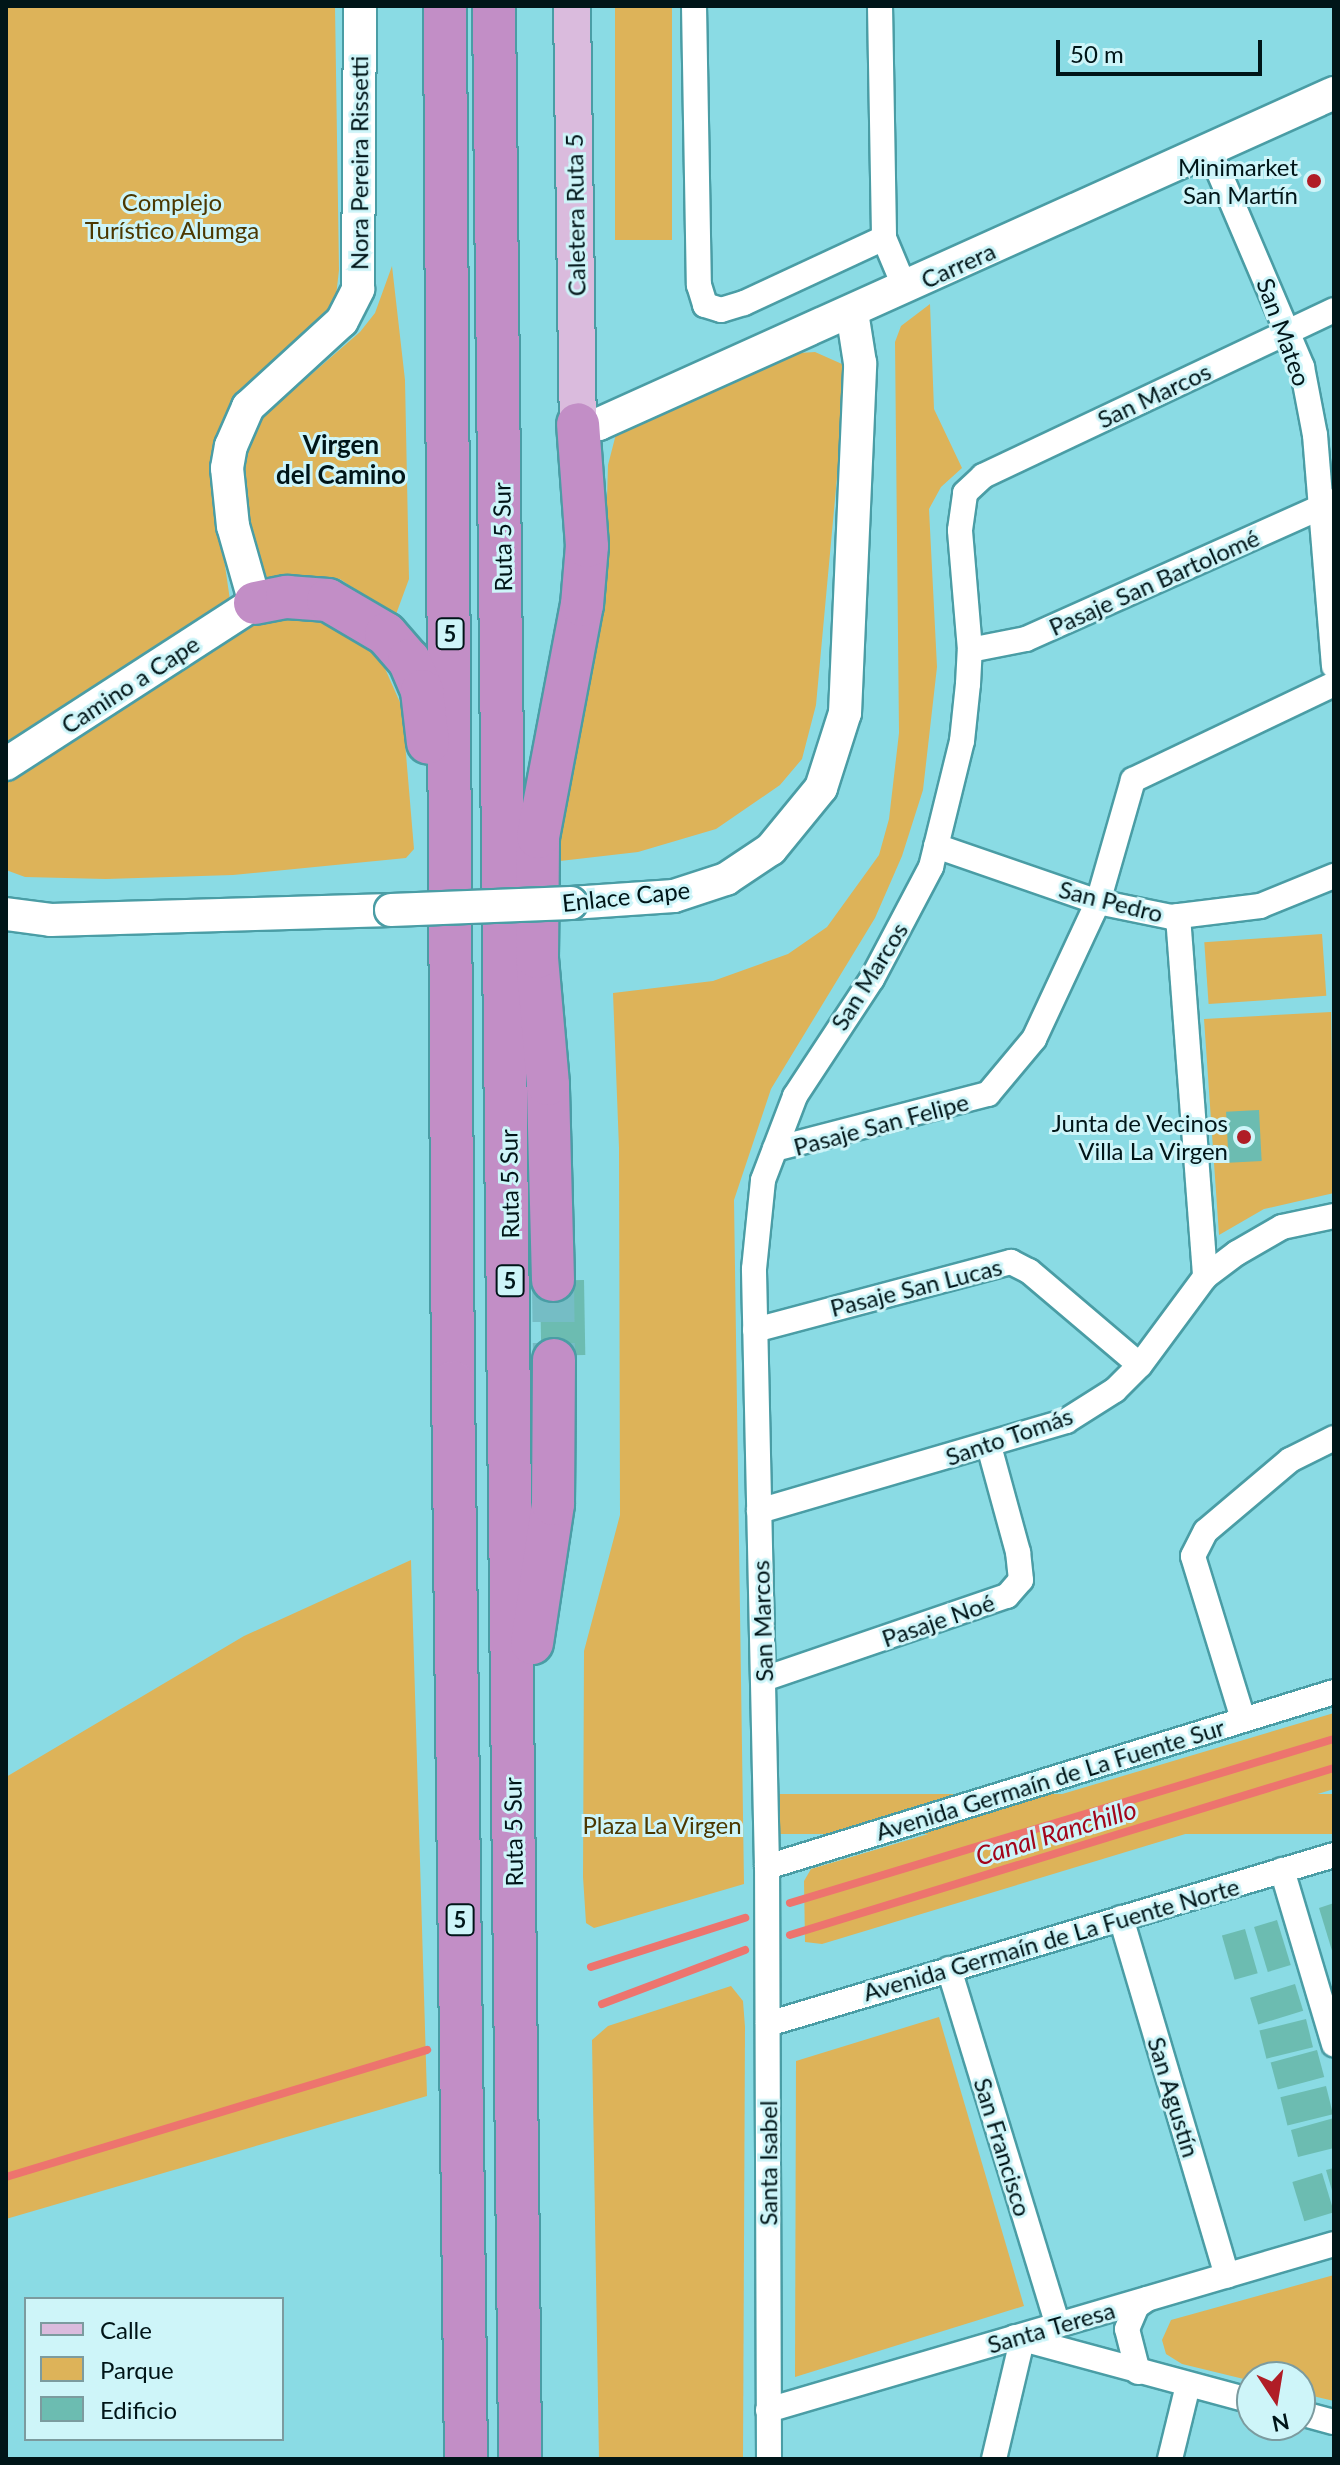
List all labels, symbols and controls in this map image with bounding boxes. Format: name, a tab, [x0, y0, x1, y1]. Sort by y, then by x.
scale bar	[1060, 24, 1266, 74]
text: 50 m	[1070, 39, 1124, 68]
street label: Nora Pereira Rissetti	[345, 56, 373, 270]
street label: Caletera Ruta 5	[559, 133, 591, 297]
place label: Minimarket San Martín	[1178, 153, 1298, 209]
marker: Minimarket San Martín	[1305, 172, 1323, 190]
park label: Complejo Turístico Alumga	[84, 188, 260, 244]
street label: Carrera	[916, 236, 1000, 294]
street label: San Mateo	[1251, 274, 1317, 390]
street label: San Marcos	[1093, 356, 1215, 434]
district label: Virgen del Camino	[276, 429, 406, 490]
street label: Ruta 5 Sur	[487, 482, 517, 592]
street label: Pasaje San Bartolomé	[1044, 523, 1264, 641]
road number: 5	[434, 616, 466, 652]
street label: Camino a Cape	[56, 629, 204, 739]
street label: San Pedro	[1056, 874, 1166, 928]
street label: Enlace Cape	[561, 875, 691, 917]
street label: San Marcos	[825, 917, 913, 1035]
street label: Pasaje San Felipe	[790, 1087, 972, 1161]
place label: Junta de Vecinos Villa La Virgen	[1051, 1109, 1228, 1165]
marker: Junta de Vecinos Villa La Virgen	[1235, 1128, 1253, 1146]
street label: Ruta 5 Sur	[494, 1129, 524, 1239]
street label: Pasaje San Lucas	[827, 1252, 1005, 1322]
road number: 5	[494, 1263, 526, 1299]
street label: Santo Tomás	[941, 1401, 1077, 1471]
street label: San Marcos	[745, 1560, 779, 1682]
street label: Pasaje Noé	[878, 1587, 998, 1653]
street label: Avenida Germaín de La Fuente Sur	[872, 1712, 1228, 1846]
street label: Ruta 5 Sur	[498, 1777, 528, 1887]
water label: Canal Ranchillo	[972, 1794, 1140, 1872]
park label: Plaza La Virgen	[582, 1811, 742, 1839]
street label: Avenida Germaín de La Fuente Norte	[860, 1871, 1242, 2007]
road number: 5	[444, 1902, 476, 1938]
street label: San Agustín	[1142, 2033, 1206, 2161]
street label: San Francisco	[968, 2074, 1038, 2220]
street label: Santa Isabel	[754, 2100, 782, 2226]
street label: Santa Teresa	[984, 2295, 1118, 2359]
legend	[24, 2297, 284, 2441]
text: Calle	[100, 2315, 152, 2344]
text: Parque	[100, 2355, 174, 2384]
north arrow	[1236, 2361, 1316, 2441]
text: Edificio	[100, 2395, 177, 2424]
text: N	[1270, 2408, 1292, 2438]

